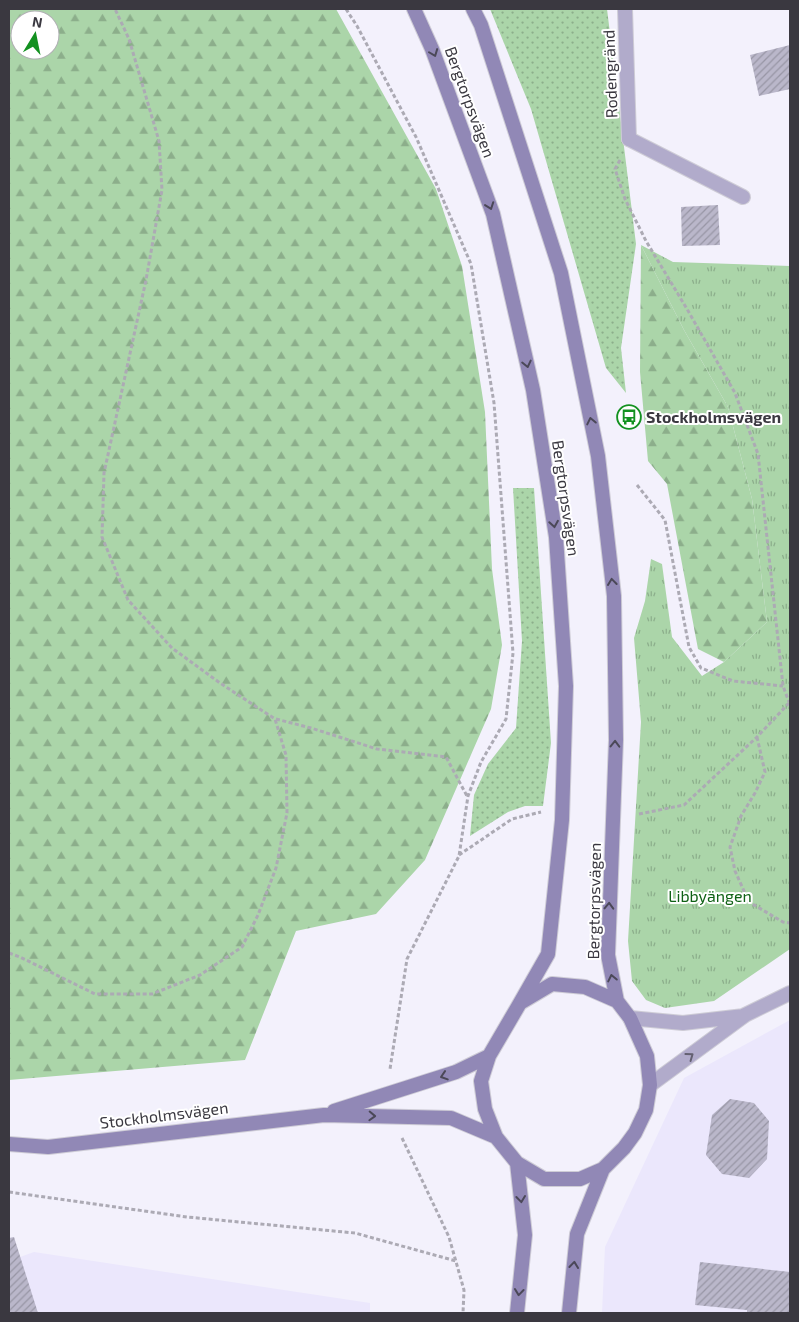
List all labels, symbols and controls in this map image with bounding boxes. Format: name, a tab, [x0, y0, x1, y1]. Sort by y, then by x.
north arrow	[10, 10, 60, 60]
text: N	[31, 12, 44, 31]
street label: Rodengränd	[598, 29, 621, 119]
street label: Bergtorpsvägen	[442, 44, 499, 160]
one-way arrow	[428, 48, 438, 57]
one-way arrow	[484, 201, 494, 210]
one-way arrow	[521, 360, 532, 368]
bus stop icon: Stockholmsvägen	[616, 404, 642, 430]
place label: Stockholmsvägen	[646, 407, 781, 426]
one-way arrow	[586, 416, 596, 425]
street label: Bergtorpsvägen	[549, 439, 584, 557]
one-way arrow	[548, 520, 559, 528]
one-way arrow	[607, 577, 618, 585]
one-way arrow	[610, 740, 621, 748]
street label: Bergtorpsvägen	[583, 842, 604, 959]
park label: Libbyängen	[668, 886, 752, 905]
one-way arrow	[604, 902, 615, 910]
one-way arrow	[608, 974, 618, 983]
one-way arrow	[684, 1053, 693, 1062]
one-way arrow	[441, 1070, 449, 1080]
street label: Stockholmsvägen	[99, 1097, 229, 1132]
one-way arrow	[369, 1111, 377, 1121]
one-way arrow	[515, 1195, 526, 1203]
one-way arrow	[568, 1260, 579, 1268]
one-way arrow	[514, 1288, 525, 1296]

